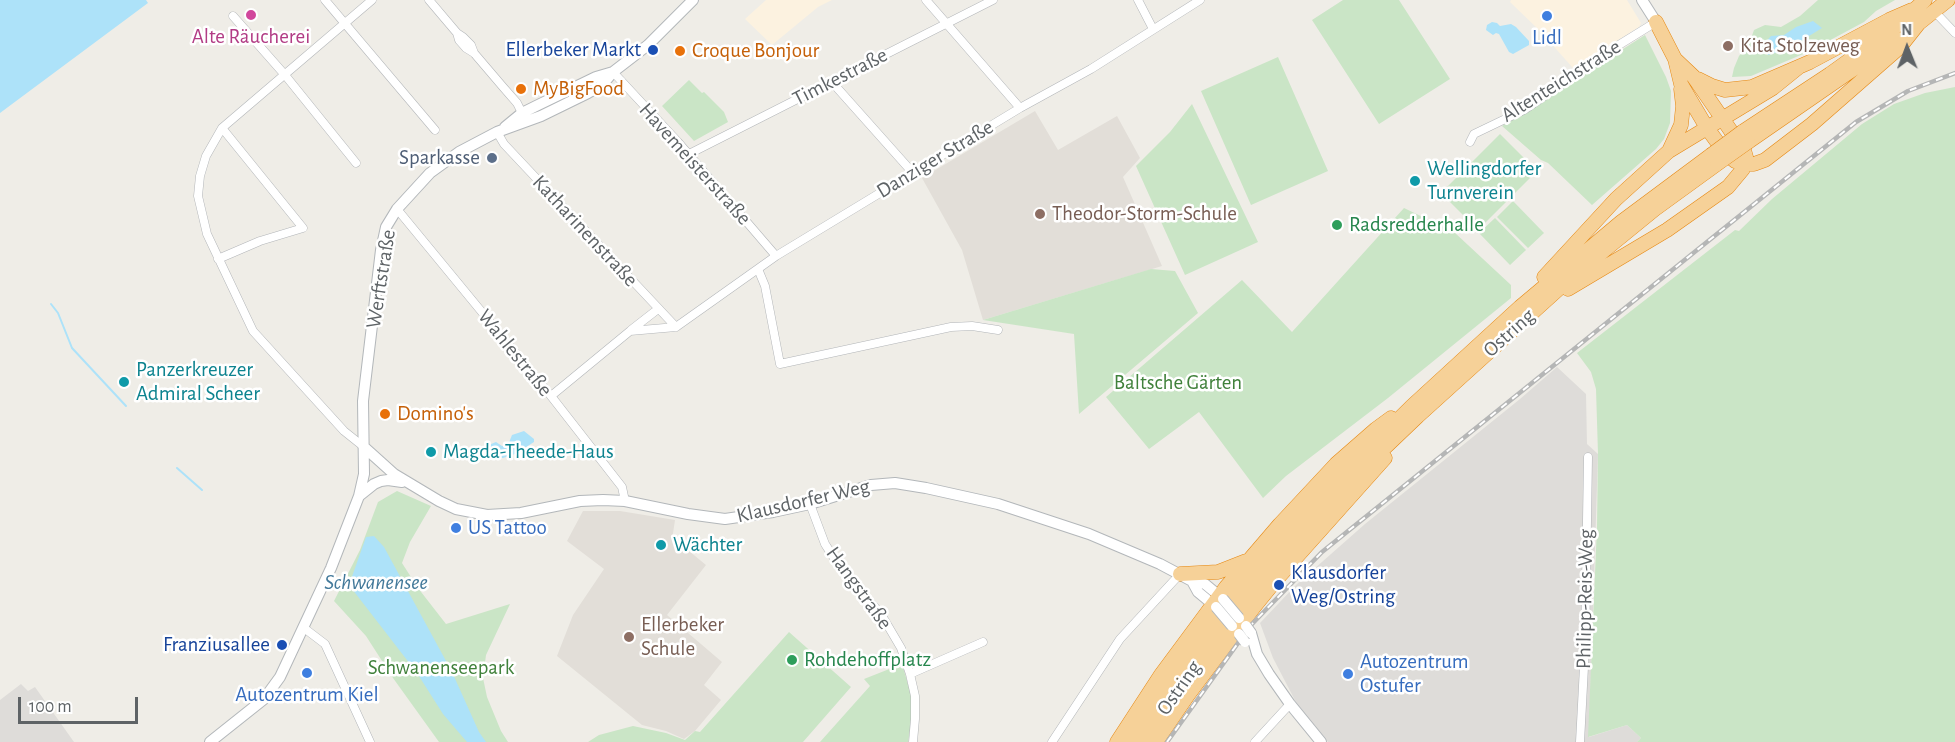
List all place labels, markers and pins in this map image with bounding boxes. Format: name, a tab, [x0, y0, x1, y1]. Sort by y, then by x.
marker: Alte Räucherei	[244, 8, 258, 22]
marker: Lidl	[1540, 9, 1554, 23]
place label: Alte Räucherei	[192, 24, 310, 50]
place label: Lidl	[1532, 25, 1562, 51]
place label: Kita Stolzeweg	[1740, 33, 1860, 59]
place label: Ellerbeker Markt	[505, 37, 641, 63]
place label: Croque Bonjour	[692, 38, 819, 64]
marker: Kita Stolzeweg	[1721, 39, 1735, 53]
marker: Ellerbeker Markt	[646, 43, 660, 57]
marker: Croque Bonjour	[673, 44, 687, 58]
place label: MyBigFood	[533, 76, 624, 102]
marker: MyBigFood	[514, 82, 528, 96]
place label: Sparkasse	[399, 145, 480, 171]
marker: Sparkasse	[485, 151, 499, 165]
place label: Wellingdorfer Turnverein	[1427, 156, 1541, 206]
marker: Wellingdorfer Turnverein	[1408, 174, 1422, 188]
place label: Theodor-Storm-Schule	[1052, 201, 1237, 227]
marker: Theodor-Storm-Schule	[1033, 207, 1047, 221]
place label: Radsredderhalle	[1349, 212, 1484, 238]
marker: Radsredderhalle	[1330, 218, 1344, 232]
place label: Panzerkreuzer Admiral Scheer	[136, 357, 260, 407]
marker: Panzerkreuzer Admiral Scheer	[117, 375, 131, 389]
place label: Domino's	[397, 401, 474, 427]
marker: Domino's	[378, 407, 392, 421]
place label: Magda-Theede-Haus	[443, 439, 614, 465]
marker: Magda-Theede-Haus	[424, 445, 438, 459]
place label: US Tattoo	[468, 515, 547, 541]
marker: US Tattoo	[449, 521, 463, 535]
place label: Wächter	[673, 532, 742, 558]
marker: Wächter	[654, 538, 668, 552]
place label: Klausdorfer Weg/Ostring	[1291, 560, 1395, 610]
marker: Klausdorfer Weg/Ostring	[1272, 578, 1286, 592]
place label: Ellerbeker Schule	[641, 612, 724, 662]
marker: Ellerbeker Schule	[622, 630, 636, 644]
place label: Franziusallee	[163, 632, 270, 658]
marker: Franziusallee	[275, 638, 289, 652]
place label: Rohdehoffplatz	[804, 647, 931, 673]
place label: Autozentrum Ostufer	[1360, 649, 1469, 699]
marker: Rohdehoffplatz	[785, 653, 799, 667]
marker: Autozentrum Kiel	[300, 666, 314, 680]
marker: Autozentrum Ostufer	[1341, 667, 1355, 681]
place label: Autozentrum Kiel	[235, 682, 379, 708]

